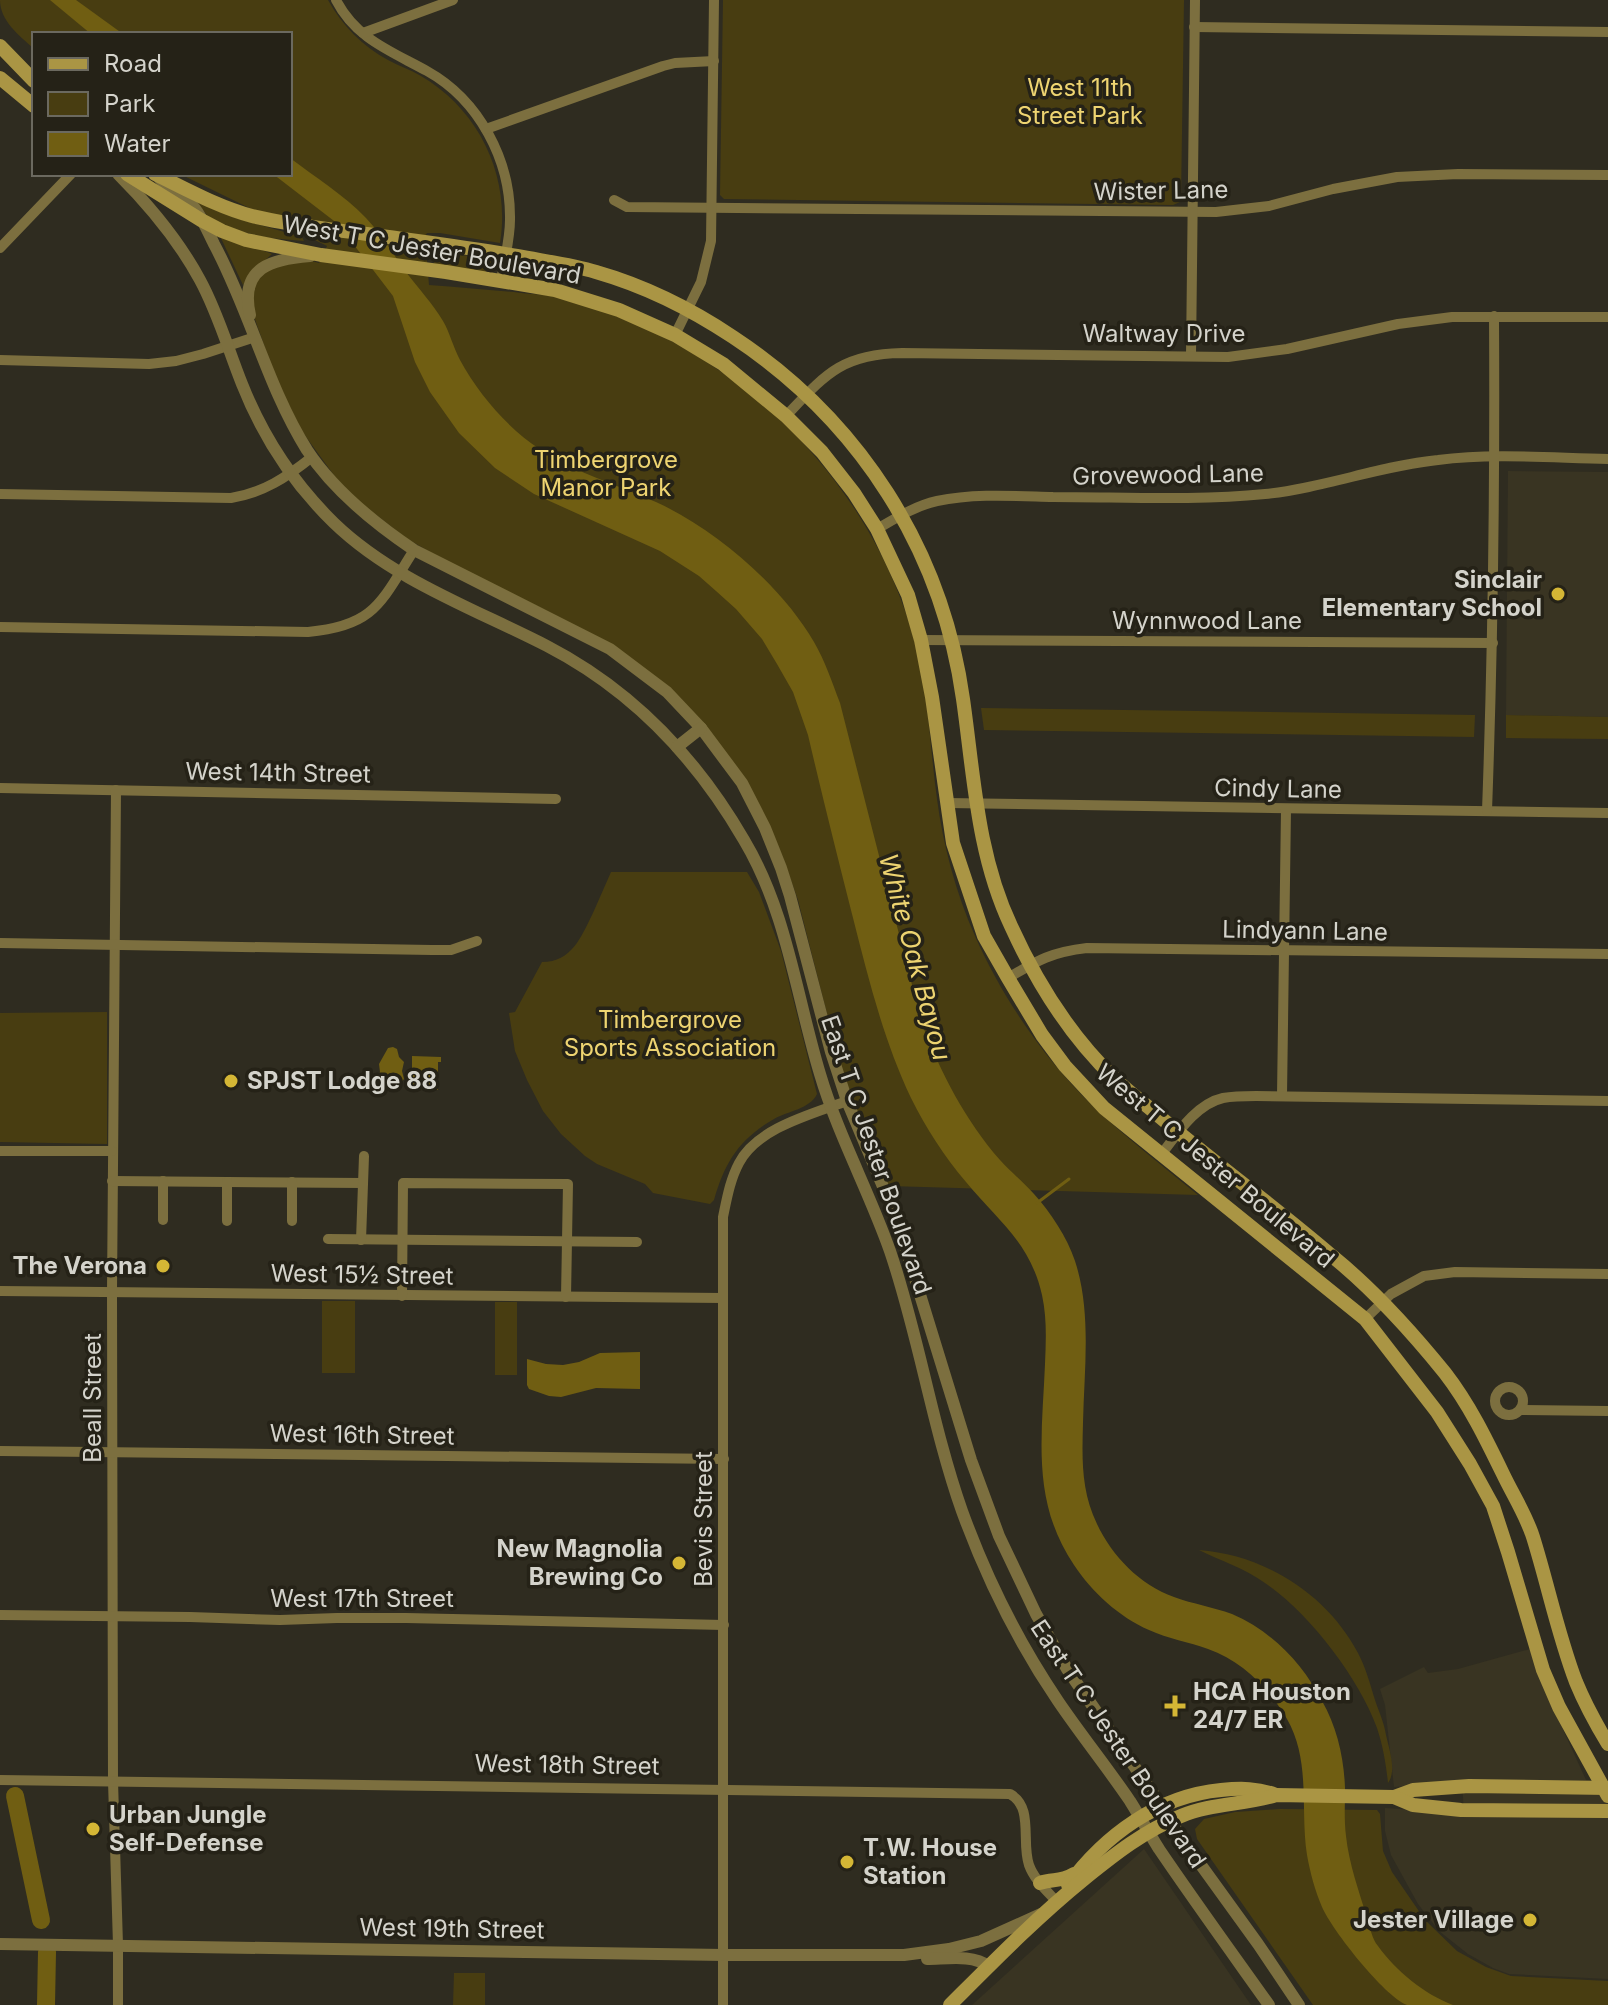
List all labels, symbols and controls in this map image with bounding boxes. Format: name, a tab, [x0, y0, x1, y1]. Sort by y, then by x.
legend	[32, 32, 292, 176]
text: Road	[104, 49, 162, 78]
park label: West 11th Street Park	[1017, 73, 1143, 130]
text: Park	[104, 89, 155, 118]
text: Water	[104, 129, 171, 158]
street label: Wister Lane	[1093, 175, 1229, 206]
street label: West T C Jester Boulevard	[281, 209, 583, 290]
street label: Waltway Drive	[1083, 319, 1245, 348]
park label: Timbergrove Manor Park	[534, 445, 678, 502]
street label: Grovewood Lane	[1072, 458, 1264, 491]
place label: Sinclair Elementary School	[1322, 565, 1542, 622]
marker: Sinclair Elementary School	[1549, 585, 1567, 603]
street label: Wynnwood Lane	[1112, 606, 1302, 635]
street label: West 14th Street	[185, 756, 371, 789]
street label: Cindy Lane	[1214, 773, 1342, 804]
water label: White Oak Bayou	[873, 850, 958, 1064]
street label: Lindyann Lane	[1222, 915, 1388, 946]
park label: Timbergrove Sports Association	[564, 1005, 776, 1062]
street label: East T C Jester Boulevard	[815, 1011, 938, 1298]
street label: West T C Jester Boulevard	[1090, 1058, 1340, 1274]
place label: SPJST Lodge 88	[247, 1066, 437, 1095]
marker: SPJST Lodge 88	[222, 1072, 240, 1090]
place label: The Verona	[13, 1251, 147, 1280]
marker: The Verona	[154, 1257, 172, 1275]
street label: West 15½ Street	[270, 1258, 454, 1291]
street label: Beall Street	[78, 1333, 107, 1463]
street label: West 16th Street	[269, 1418, 455, 1451]
street label: Bevis Street	[689, 1451, 718, 1587]
place label: New Magnolia Brewing Co	[497, 1534, 663, 1591]
marker: New Magnolia Brewing Co	[670, 1554, 688, 1572]
street label: West 17th Street	[270, 1584, 454, 1613]
street label: East T C Jester Boulevard	[1024, 1614, 1212, 1873]
place label: HCA Houston 24/7 ER	[1193, 1677, 1351, 1734]
marker: HCA Houston 24/7 ER	[1164, 1695, 1186, 1717]
street label: West 18th Street	[474, 1748, 660, 1781]
place label: Urban Jungle Self-Defense	[109, 1800, 267, 1857]
marker: Urban Jungle Self-Defense	[84, 1820, 102, 1838]
place label: T.W. House Station	[863, 1833, 997, 1890]
marker: T.W. House Station	[838, 1853, 856, 1871]
place label: Jester Village	[1353, 1905, 1514, 1934]
marker: Jester Village	[1521, 1911, 1539, 1929]
street label: West 19th Street	[359, 1912, 545, 1945]

